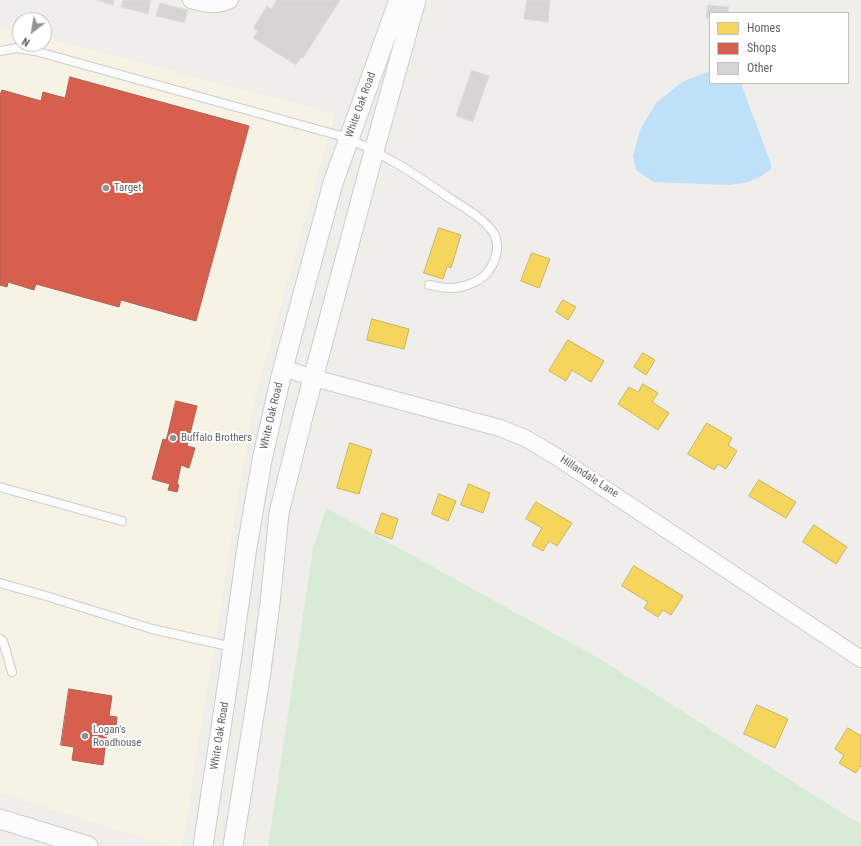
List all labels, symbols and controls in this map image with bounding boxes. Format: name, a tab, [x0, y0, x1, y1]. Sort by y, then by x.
north arrow	[12, 12, 52, 52]
legend	[709, 12, 849, 84]
text: Homes	[747, 21, 781, 35]
text: N	[20, 35, 32, 49]
text: Shops	[747, 41, 776, 55]
text: Other	[747, 61, 773, 75]
street label: White Oak Road	[343, 71, 379, 139]
place label: Target	[114, 181, 141, 195]
marker: Target	[101, 183, 111, 193]
street label: White Oak Road	[258, 381, 286, 451]
place label: Buffalo Brothers	[181, 431, 252, 445]
marker: Buffalo Brothers	[168, 433, 178, 443]
street label: Hillandale Lane	[557, 453, 621, 501]
street label: White Oak Road	[208, 701, 232, 771]
place label: Logan's Roadhouse	[93, 723, 141, 749]
marker: Logan's Roadhouse	[80, 731, 90, 741]

